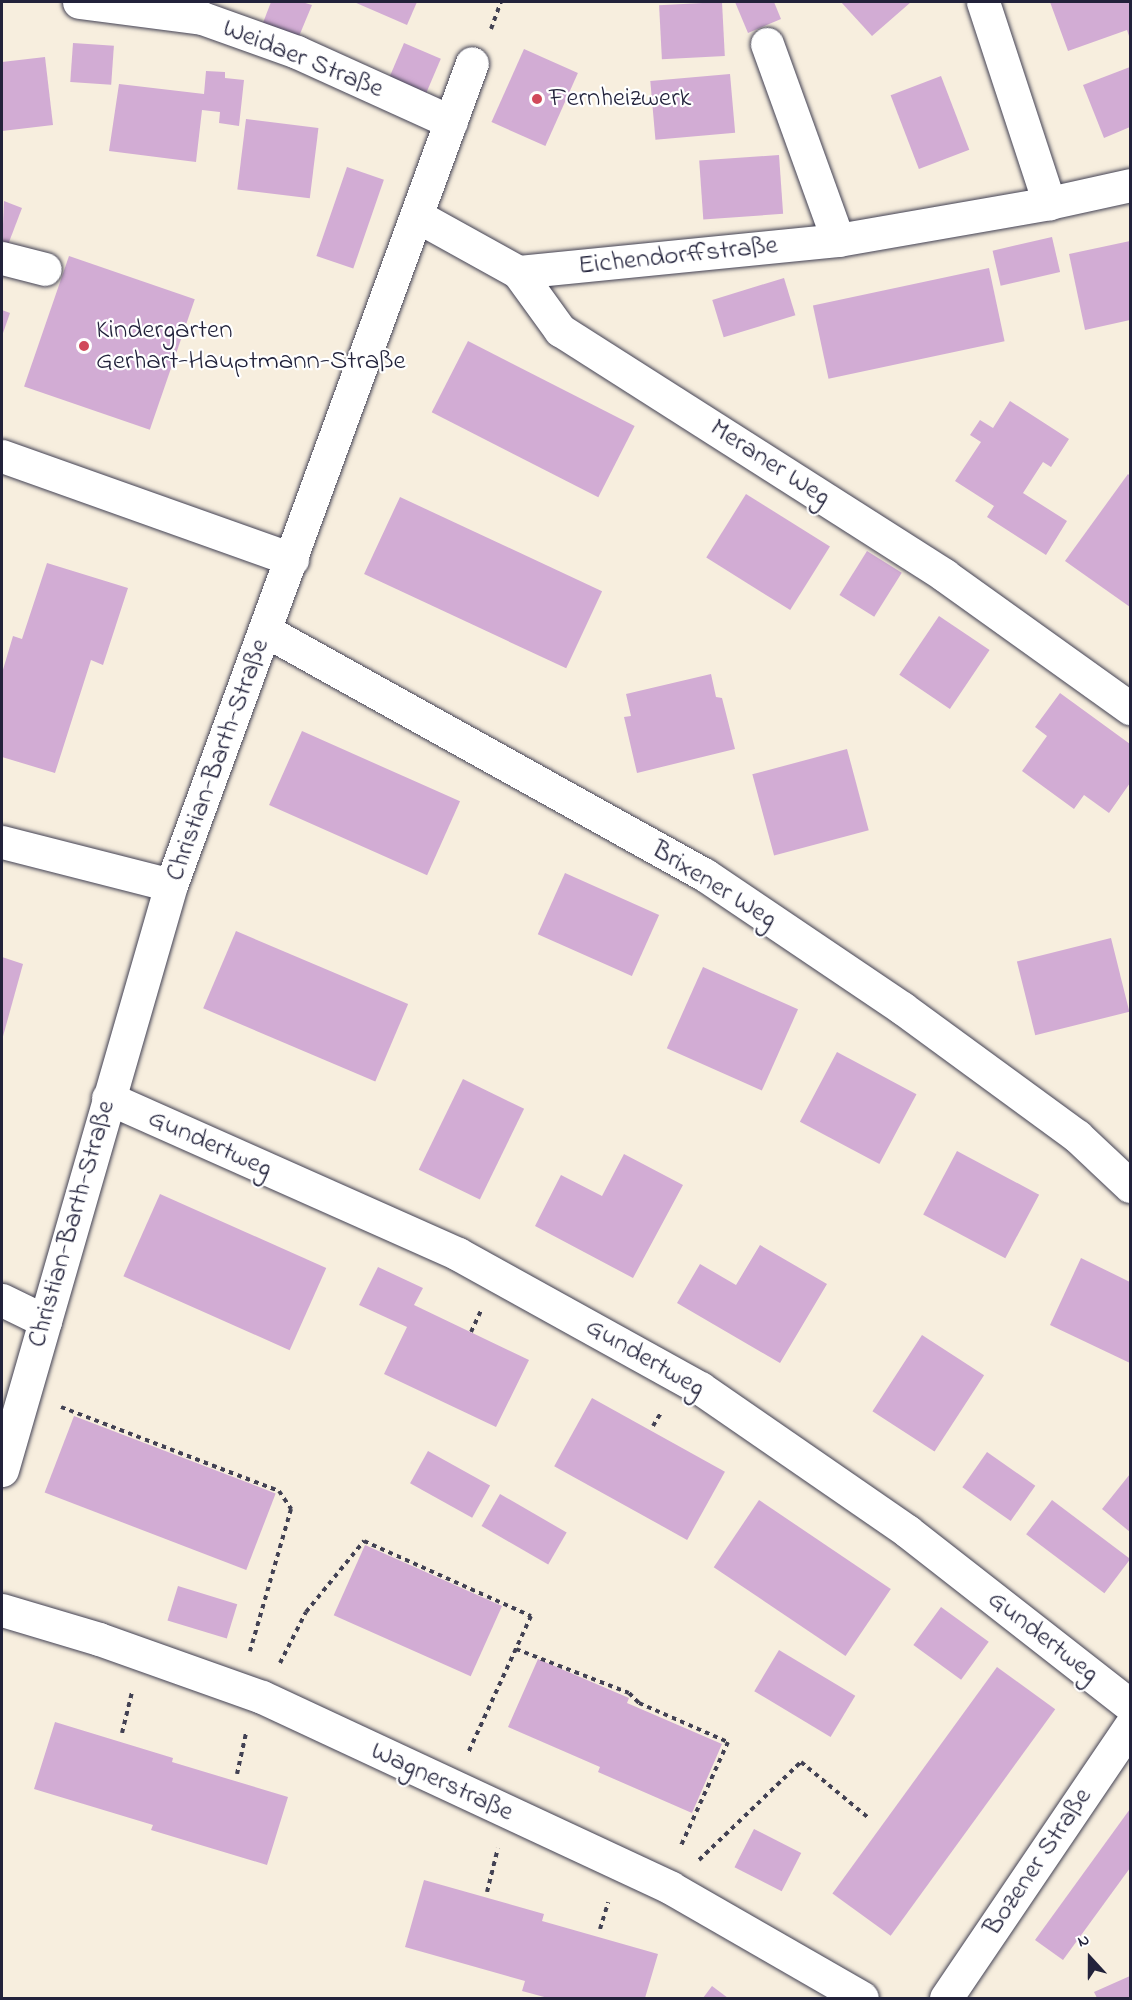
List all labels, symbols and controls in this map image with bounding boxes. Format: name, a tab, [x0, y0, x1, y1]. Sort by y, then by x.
street label: Weidaer Straße	[218, 12, 388, 106]
place label: Fernheizwerk	[549, 83, 691, 115]
marker: Fernheizwerk	[530, 92, 544, 106]
street label: Eichendorffstraße	[577, 229, 779, 283]
place label: Kindergarten Gerhart-Hauptmann-Straße	[96, 314, 406, 377]
marker: Kindergarten Gerhart-Hauptmann-Straße	[77, 339, 91, 353]
street label: Meraner Weg	[704, 412, 836, 514]
street label: Christian-Barth-Straße	[159, 635, 277, 885]
street label: Brixener Weg	[646, 834, 782, 936]
street label: Christian-Barth-Straße	[21, 1097, 123, 1351]
street label: Gundertweg	[143, 1102, 277, 1186]
street label: Gundertweg	[580, 1311, 710, 1405]
street label: Gundertweg	[981, 1584, 1105, 1690]
street label: Wagnerstraße	[366, 1735, 518, 1829]
street label: Bozener Straße	[977, 1782, 1099, 1942]
north arrow	[1060, 1928, 1120, 1988]
text: N	[1074, 1928, 1093, 1954]

